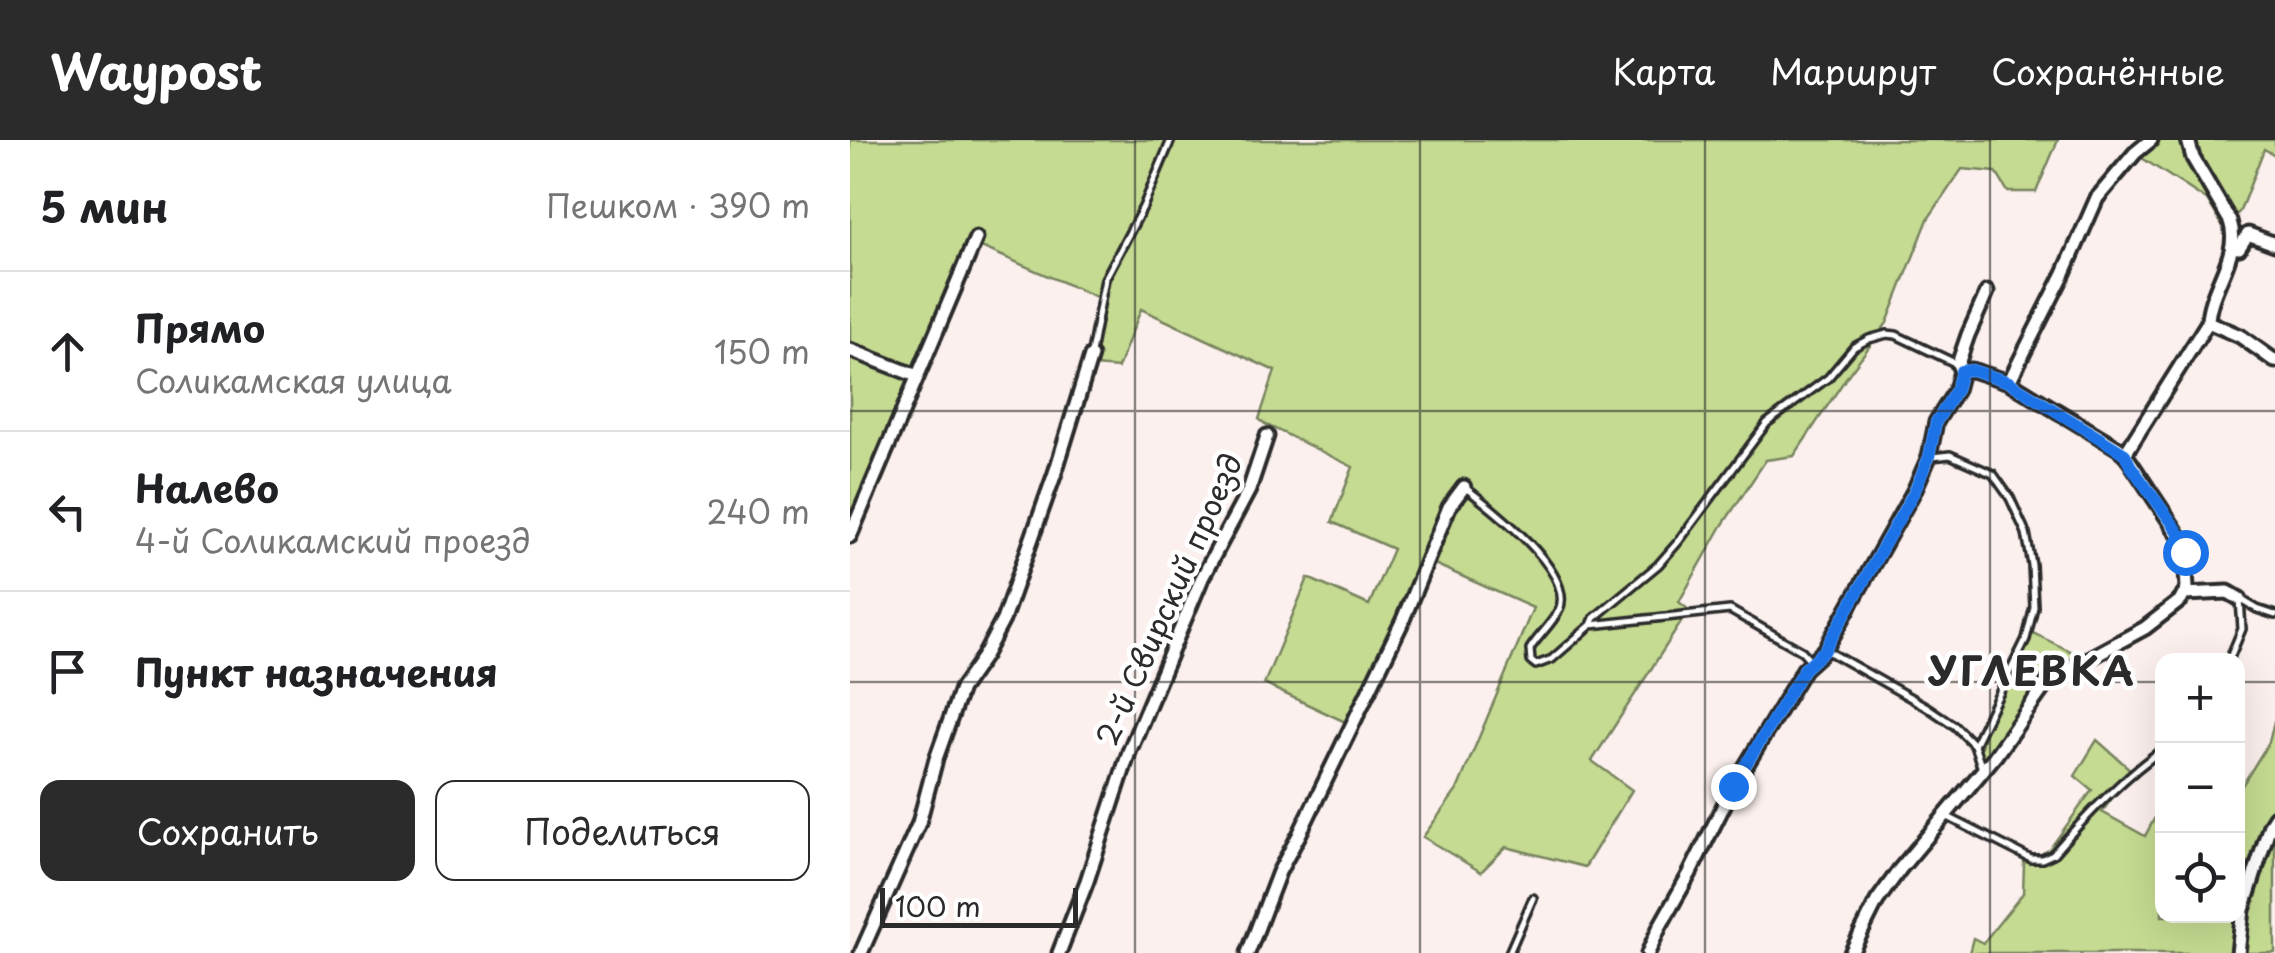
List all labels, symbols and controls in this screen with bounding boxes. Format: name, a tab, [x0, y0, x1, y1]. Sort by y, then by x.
text: Waypost	[50, 34, 262, 106]
text: Карта	[1613, 44, 1715, 97]
text: Маршрут	[1770, 44, 1936, 97]
text: Сохранённые	[1991, 44, 2225, 97]
text: 5 мин	[40, 174, 168, 237]
text: Пешком · 390 m	[546, 181, 810, 229]
text: Прямо	[135, 299, 265, 356]
icon: ahead	[40, 324, 95, 379]
text: 150 m	[714, 327, 810, 375]
text: Соликамская улица	[135, 356, 452, 404]
street label: 2-й Свирский проезд	[1083, 446, 1252, 752]
text: Налево	[135, 459, 279, 516]
icon: left	[40, 484, 95, 539]
text: 240 m	[707, 487, 810, 535]
text: 4-й Соликамский проезд	[135, 516, 531, 564]
route start	[2163, 530, 2209, 576]
district label: УГЛЕВКА	[1928, 639, 2136, 700]
text: Пункт назначения	[135, 643, 498, 700]
icon: arrive	[40, 644, 95, 699]
map controls	[2155, 653, 2245, 923]
button: +	[2155, 653, 2245, 743]
button: −	[2155, 743, 2245, 833]
route end	[1711, 764, 1757, 810]
button: Сохранить	[40, 780, 415, 881]
button: Поделиться	[435, 780, 810, 881]
button: locate	[2155, 833, 2245, 923]
scale bar	[880, 883, 1078, 928]
text: 100 m	[895, 884, 981, 927]

